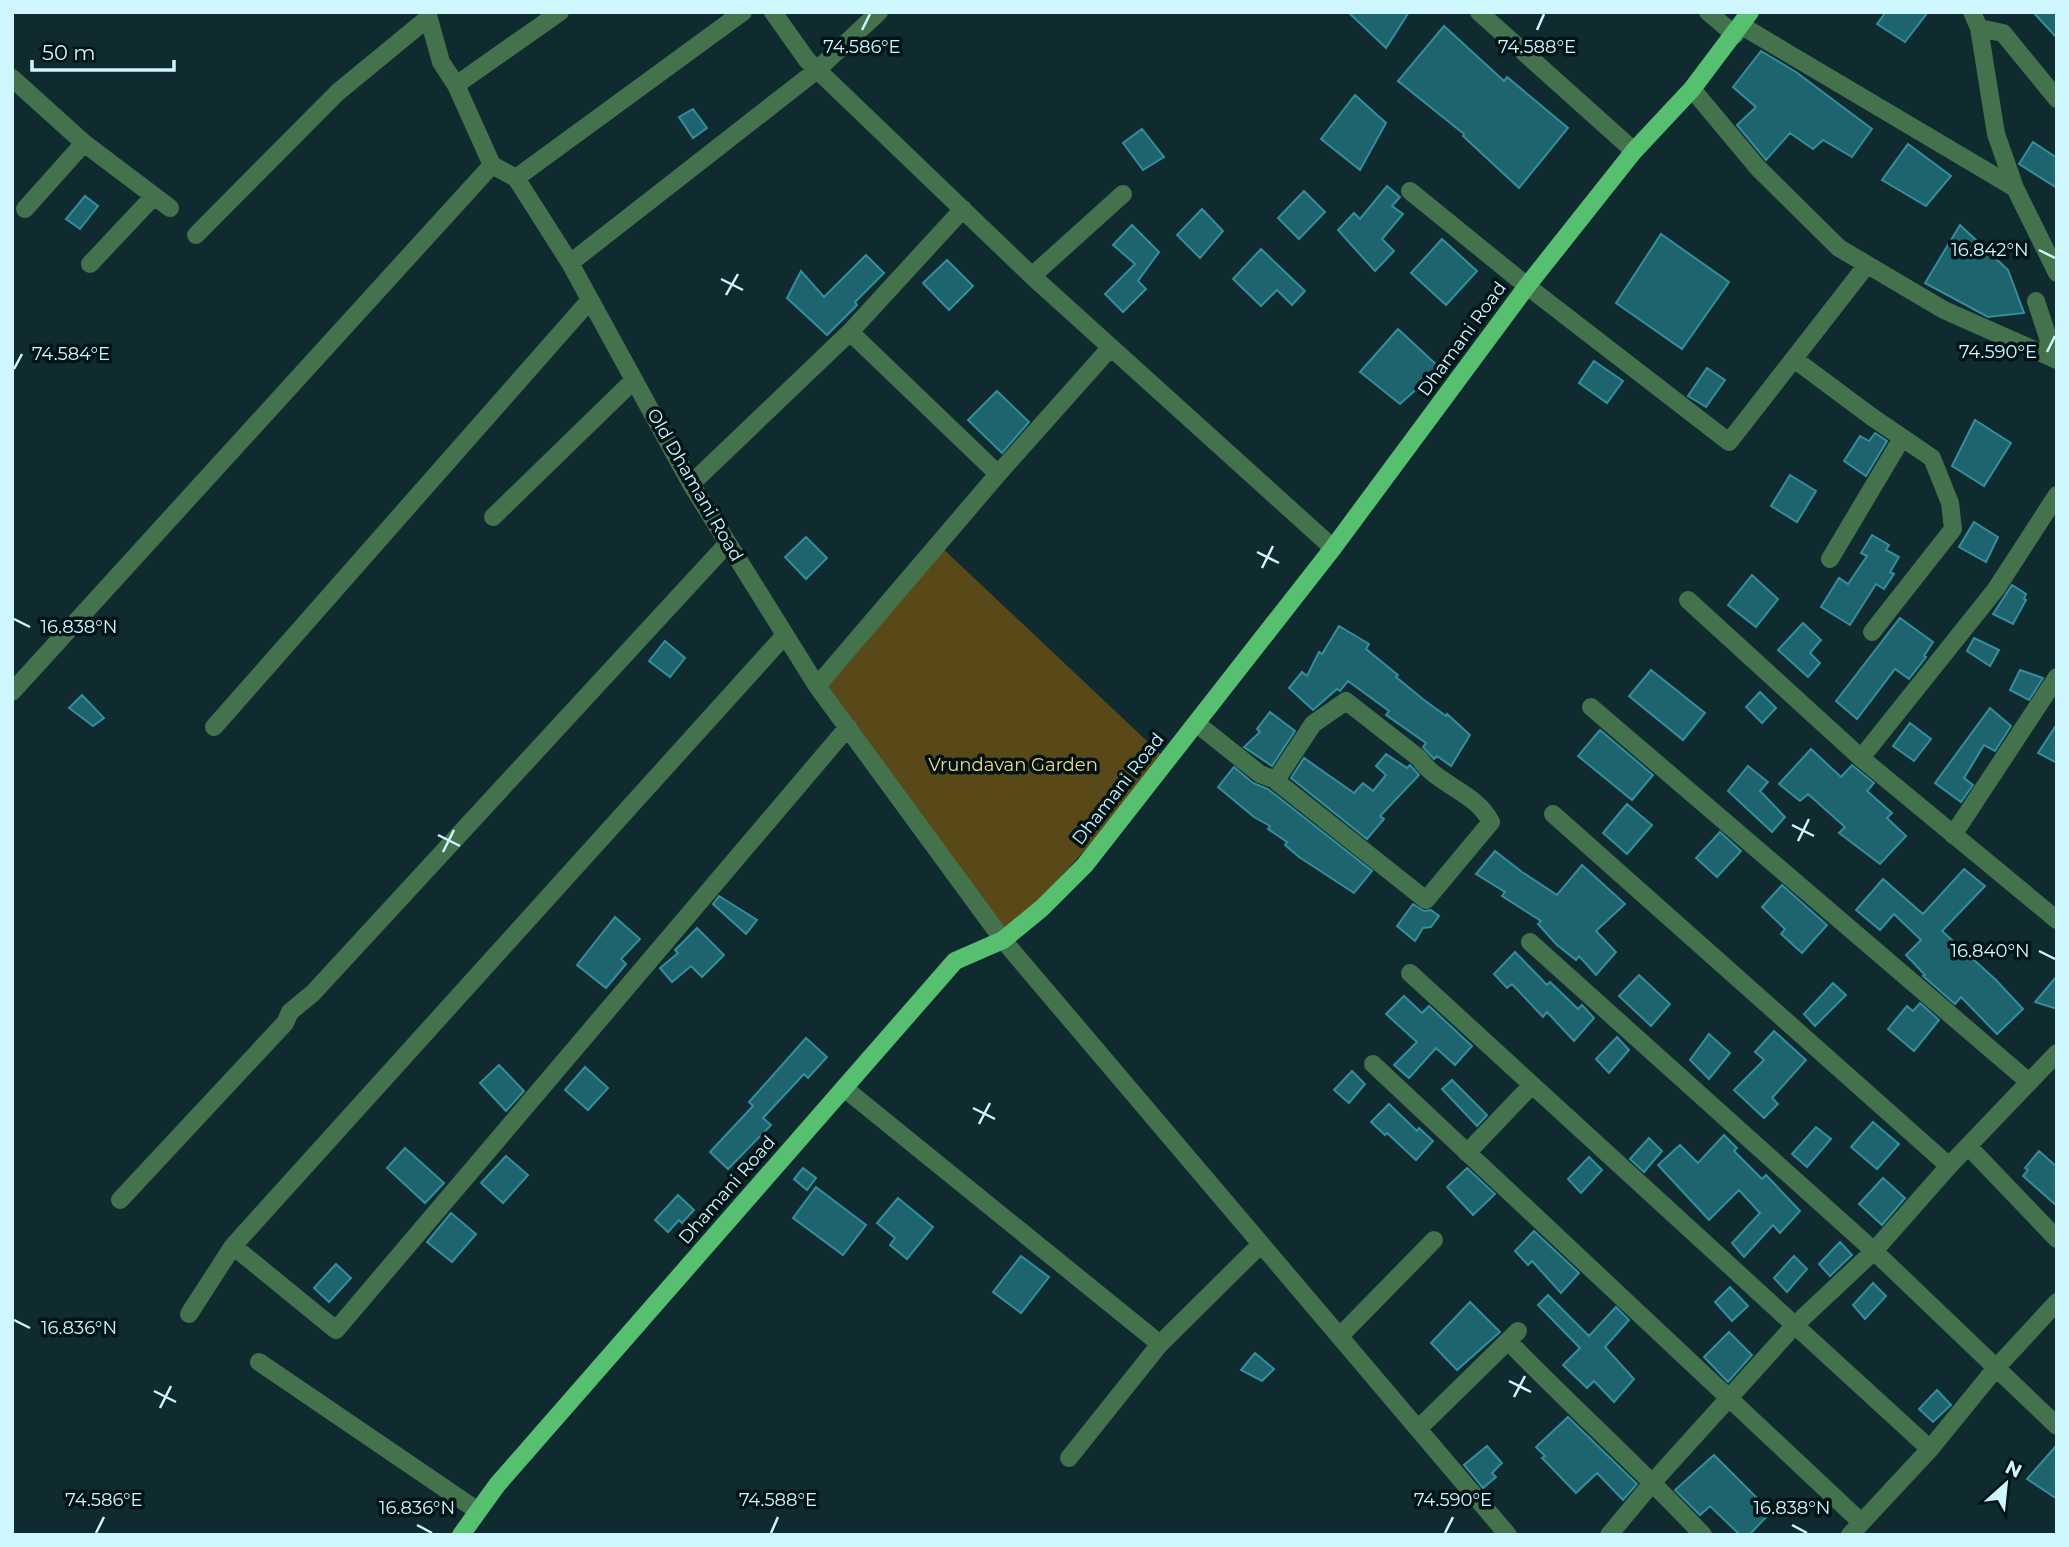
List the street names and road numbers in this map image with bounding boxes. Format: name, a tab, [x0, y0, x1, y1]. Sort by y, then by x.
street label: Dhamani Road	[1413, 277, 1511, 401]
street label: Old Dhamani Road	[642, 405, 748, 565]
street label: Dhamani Road	[1067, 729, 1169, 849]
street label: Dhamani Road	[674, 1131, 780, 1249]

